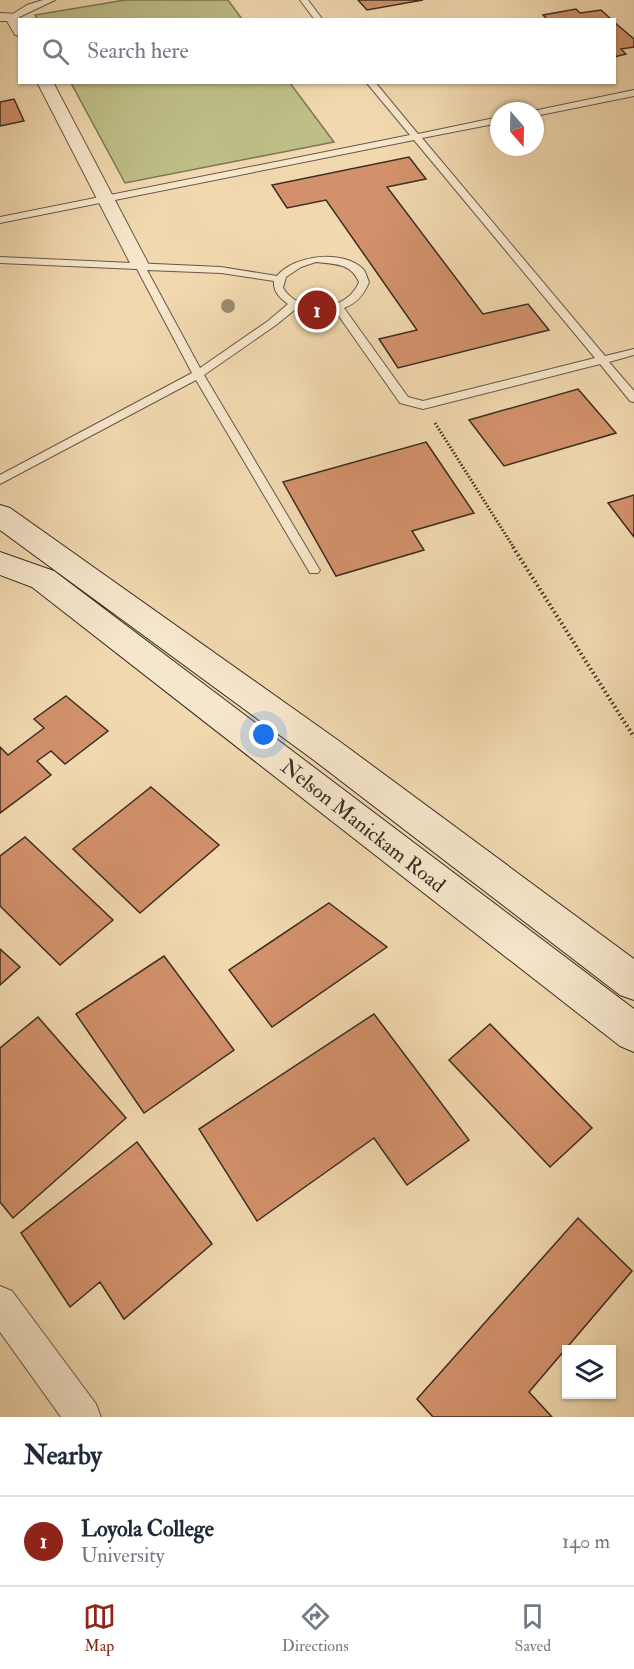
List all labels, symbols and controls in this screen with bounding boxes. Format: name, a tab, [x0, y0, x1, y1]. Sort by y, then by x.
search box	[18, 18, 616, 84]
icon: search	[39, 35, 72, 68]
text: Search here	[87, 37, 189, 65]
north arrow	[490, 102, 544, 156]
pin: 1	[298, 288, 336, 332]
your location	[249, 720, 278, 749]
street label: Nelson Manickam Road	[275, 753, 451, 899]
map controls	[562, 1345, 616, 1399]
button: layers	[562, 1345, 616, 1399]
text: Nearby	[24, 1440, 102, 1472]
text: Loyola College	[81, 1515, 214, 1543]
text: 1	[40, 1529, 47, 1554]
text: 140 m	[562, 1529, 610, 1554]
text: University	[81, 1543, 164, 1568]
tab: Map	[83, 1600, 116, 1656]
tab: Directions	[282, 1600, 349, 1656]
tab: Saved	[515, 1600, 551, 1656]

